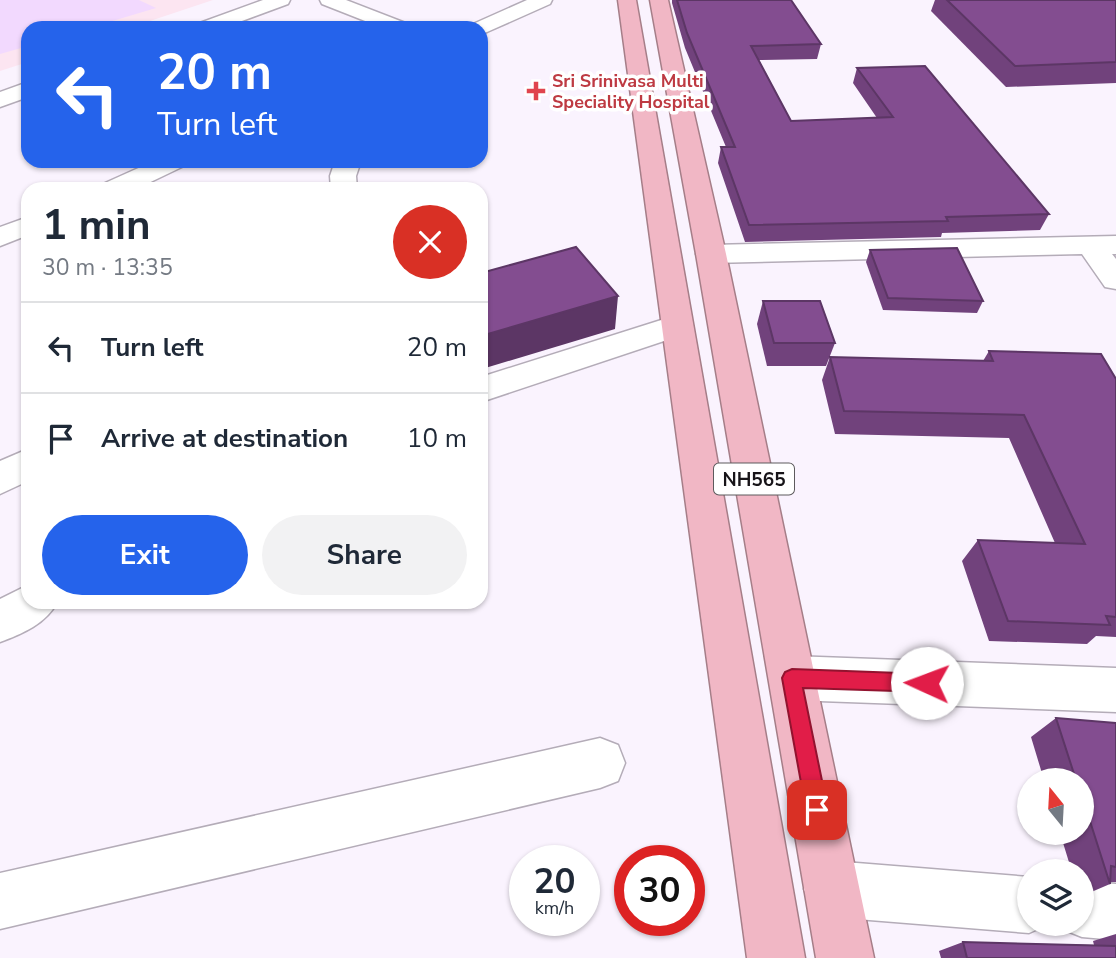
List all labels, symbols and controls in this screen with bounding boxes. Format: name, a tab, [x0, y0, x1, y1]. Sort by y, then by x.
text: 20 m	[157, 39, 272, 106]
icon: left	[42, 49, 133, 140]
place label: Sri Srinivasa Multi Speciality Hospital	[552, 69, 710, 114]
marker: Sri Srinivasa Multi Speciality Hospital	[526, 81, 546, 101]
text: Turn left	[157, 103, 277, 146]
text: 1 min	[42, 197, 151, 254]
button: close	[393, 205, 467, 279]
text: 30 m · 13:35	[42, 252, 173, 283]
icon: left	[42, 329, 80, 367]
text: Turn left	[101, 330, 204, 365]
text: 20 m	[407, 330, 467, 365]
icon: arrive	[42, 420, 80, 458]
text: Arrive at destination	[101, 421, 348, 456]
text: 10 m	[407, 421, 467, 456]
road number: NH565	[714, 464, 794, 494]
button: Exit	[42, 515, 248, 595]
button: Share	[262, 515, 467, 595]
position arrow	[890, 646, 964, 720]
north arrow	[1017, 768, 1094, 845]
map controls	[1017, 768, 1094, 936]
pin	[787, 780, 847, 840]
icon: arrive	[798, 791, 836, 829]
speed limit sign: 30	[614, 845, 705, 936]
text: 20	[533, 858, 576, 905]
button: layers	[1017, 859, 1094, 936]
text: km/h	[535, 896, 574, 920]

